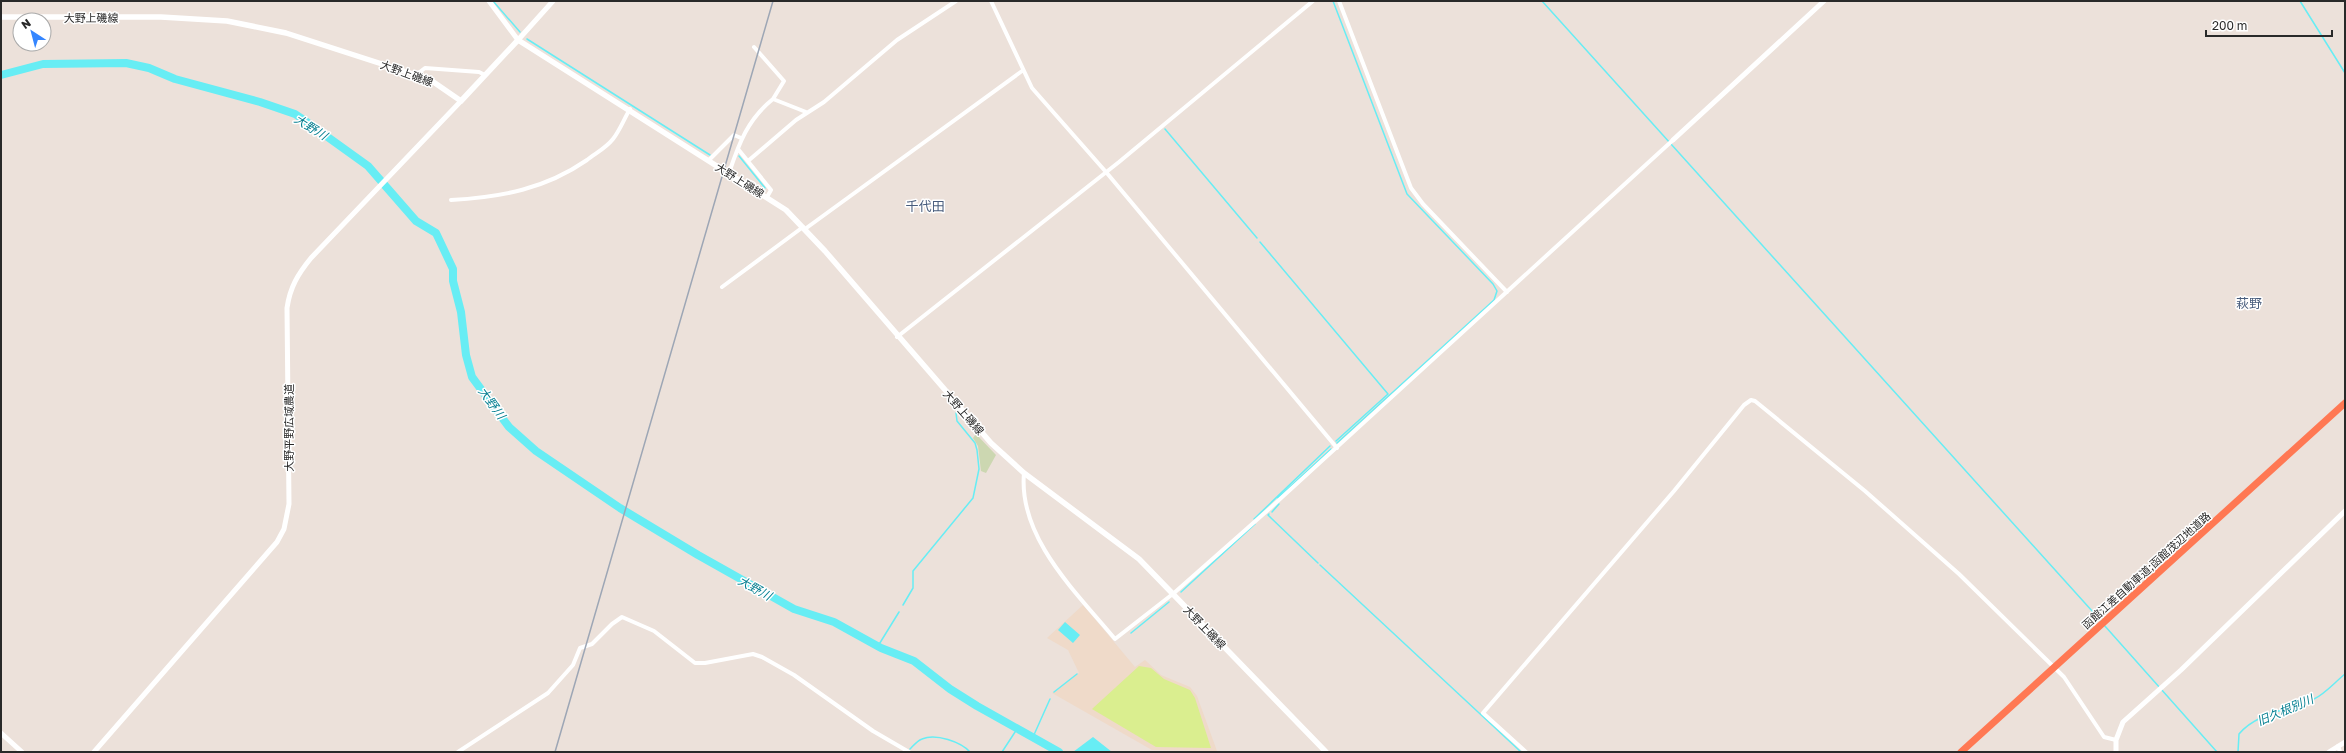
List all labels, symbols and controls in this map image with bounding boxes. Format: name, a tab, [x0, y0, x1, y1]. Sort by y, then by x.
street label: 大野上磯線	[64, 11, 119, 24]
north arrow	[12, 12, 52, 52]
scale bar	[2206, 12, 2332, 38]
text: N	[19, 16, 33, 31]
text: 200 m	[2212, 18, 2247, 33]
street label: 大野上磯線	[379, 57, 435, 89]
water label: 大野川	[292, 111, 332, 144]
street label: 大野上磯線	[713, 160, 767, 200]
district label: 千代田	[905, 198, 945, 214]
district label: 萩野	[2236, 295, 2262, 311]
street label: 大野平野広域農道	[282, 384, 295, 472]
water label: 大野川	[475, 384, 510, 424]
street label: 大野上磯線	[941, 387, 987, 437]
street label: 函館江差自動車道;函館茂辺地道路	[2079, 509, 2213, 631]
water label: 大野川	[736, 573, 776, 604]
street label: 大野上磯線	[1181, 603, 1229, 651]
water label: 旧久根別川	[2254, 691, 2317, 729]

